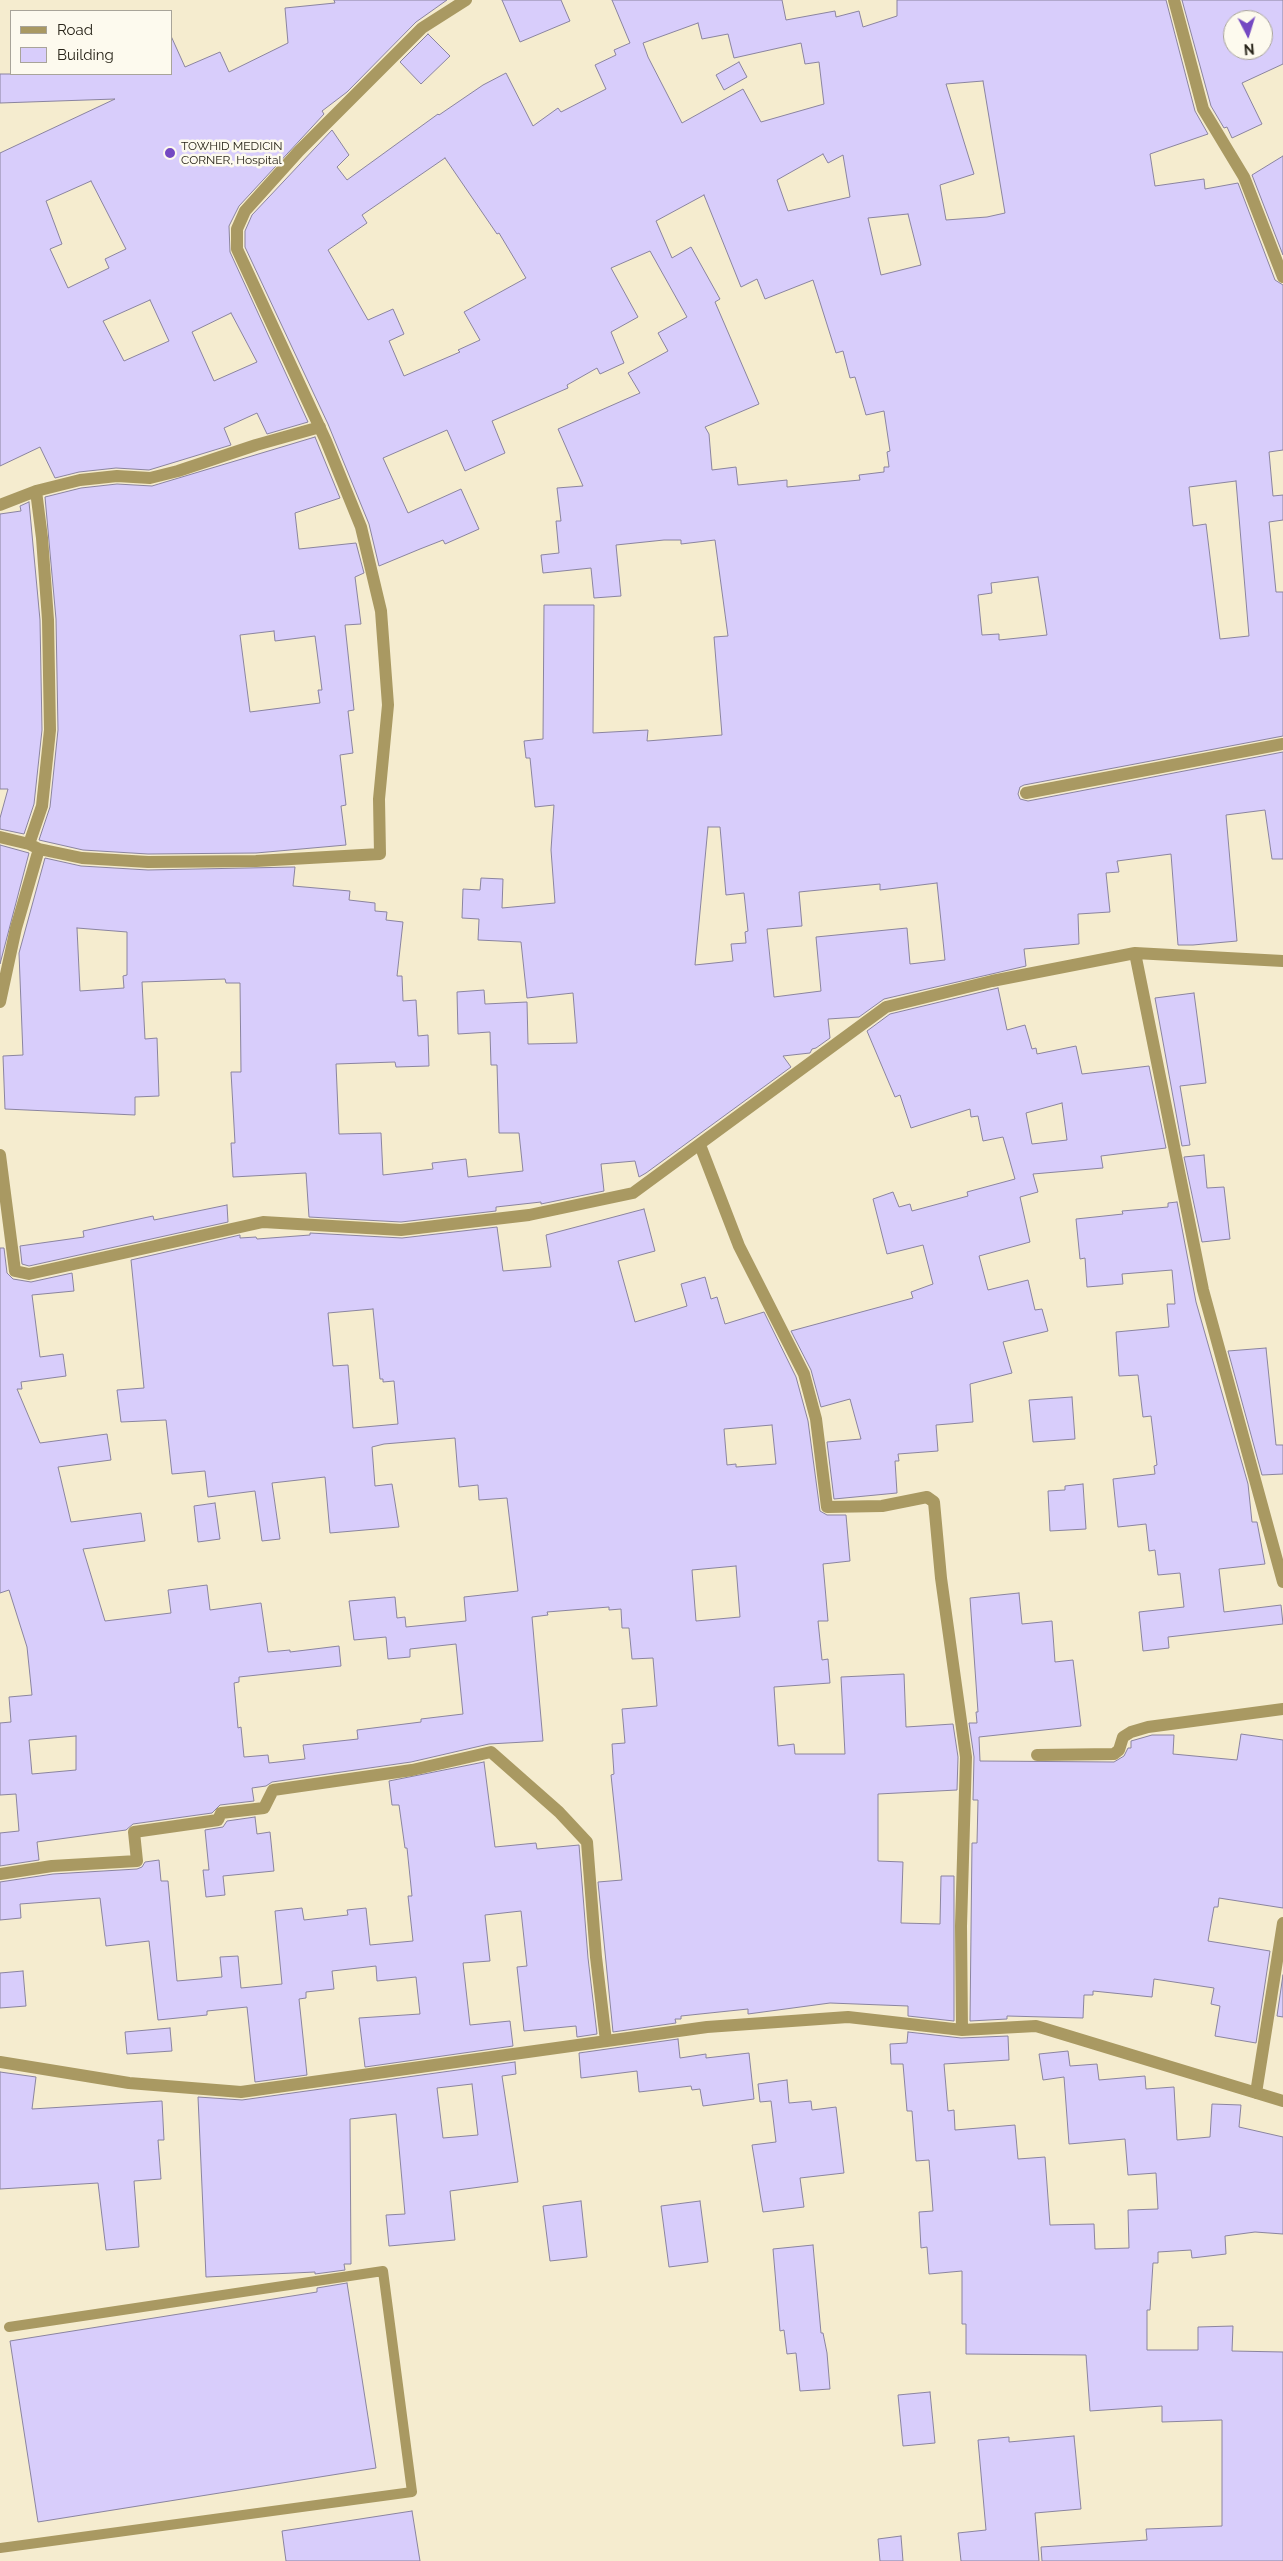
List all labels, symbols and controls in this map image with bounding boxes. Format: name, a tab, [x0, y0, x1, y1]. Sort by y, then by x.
legend	[10, 10, 172, 75]
north arrow	[1223, 10, 1273, 60]
text: Road	[57, 21, 93, 39]
text: N	[1243, 41, 1255, 57]
text: Building	[57, 46, 114, 64]
place label: TOWHID MEDICIN CORNER, Hospital	[181, 139, 283, 167]
marker: TOWHID MEDICIN CORNER, Hospital	[163, 146, 177, 160]

